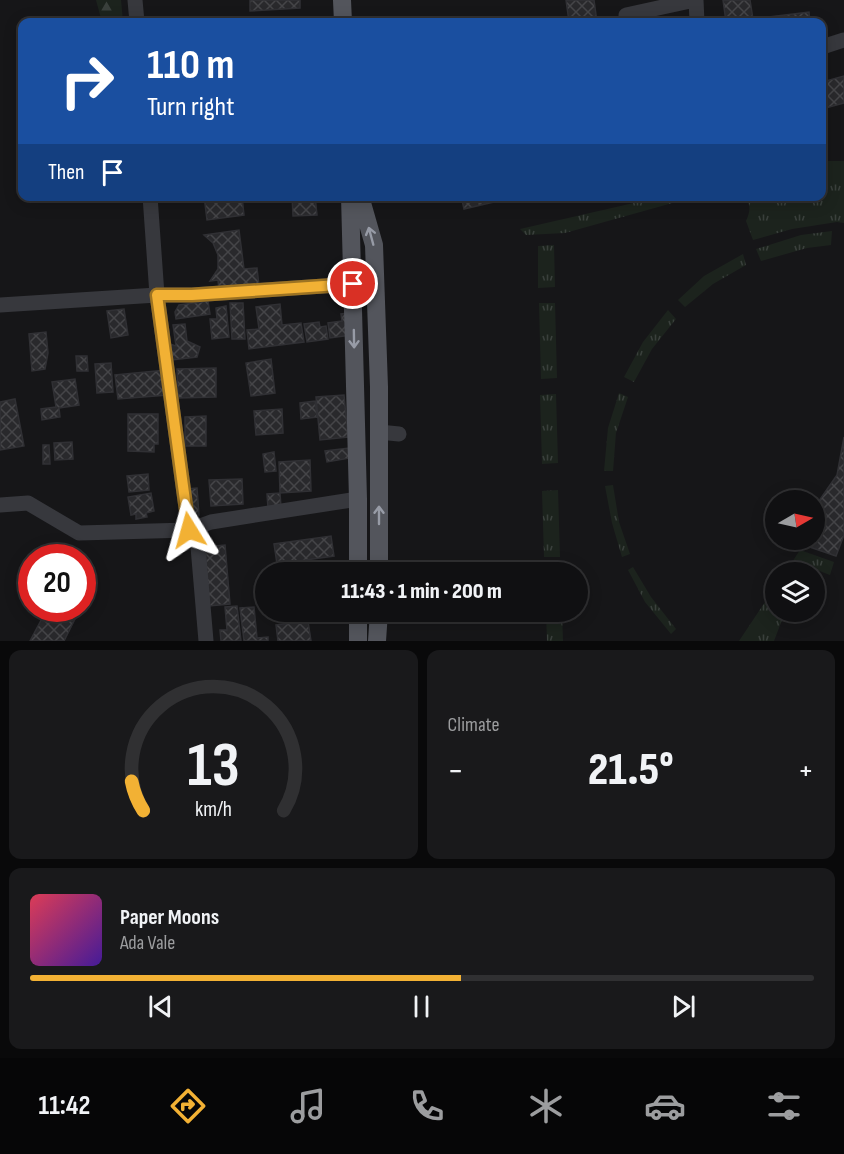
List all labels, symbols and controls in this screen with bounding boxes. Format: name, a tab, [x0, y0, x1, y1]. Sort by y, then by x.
text: 110 m	[147, 40, 234, 91]
icon: right	[48, 42, 126, 120]
text: Turn right	[147, 91, 234, 123]
icon: arrive	[96, 156, 129, 189]
text: Then	[48, 159, 84, 186]
one-way arrow	[365, 227, 376, 246]
pin	[327, 258, 378, 309]
icon: arrive	[336, 267, 369, 300]
one-way arrow	[348, 328, 360, 348]
north arrow	[765, 490, 825, 550]
map controls	[765, 490, 825, 622]
position arrow	[157, 498, 221, 562]
one-way arrow	[373, 505, 385, 525]
speed limit sign: 20	[18, 544, 96, 622]
button: layers	[765, 562, 825, 622]
text: 11:43 · 1 min · 200 m	[341, 578, 502, 605]
text: Climate	[448, 713, 500, 737]
text: 13	[187, 729, 239, 804]
text: 21.5°	[588, 743, 674, 798]
text: −	[448, 751, 464, 791]
text: +	[798, 751, 814, 791]
text: km/h	[195, 798, 232, 823]
text: Paper Moons	[120, 904, 219, 931]
text: Ada Vale	[120, 931, 175, 955]
icon: previous	[144, 990, 177, 1023]
icon: pause	[405, 990, 438, 1023]
icon: next	[667, 990, 700, 1023]
icon: directions	[167, 1085, 209, 1127]
icon: music	[287, 1085, 329, 1127]
icon: phone	[406, 1085, 448, 1127]
icon: climate	[525, 1085, 567, 1127]
icon: car	[644, 1085, 686, 1127]
icon: filters	[763, 1085, 805, 1127]
text: 11:42	[39, 1090, 90, 1122]

